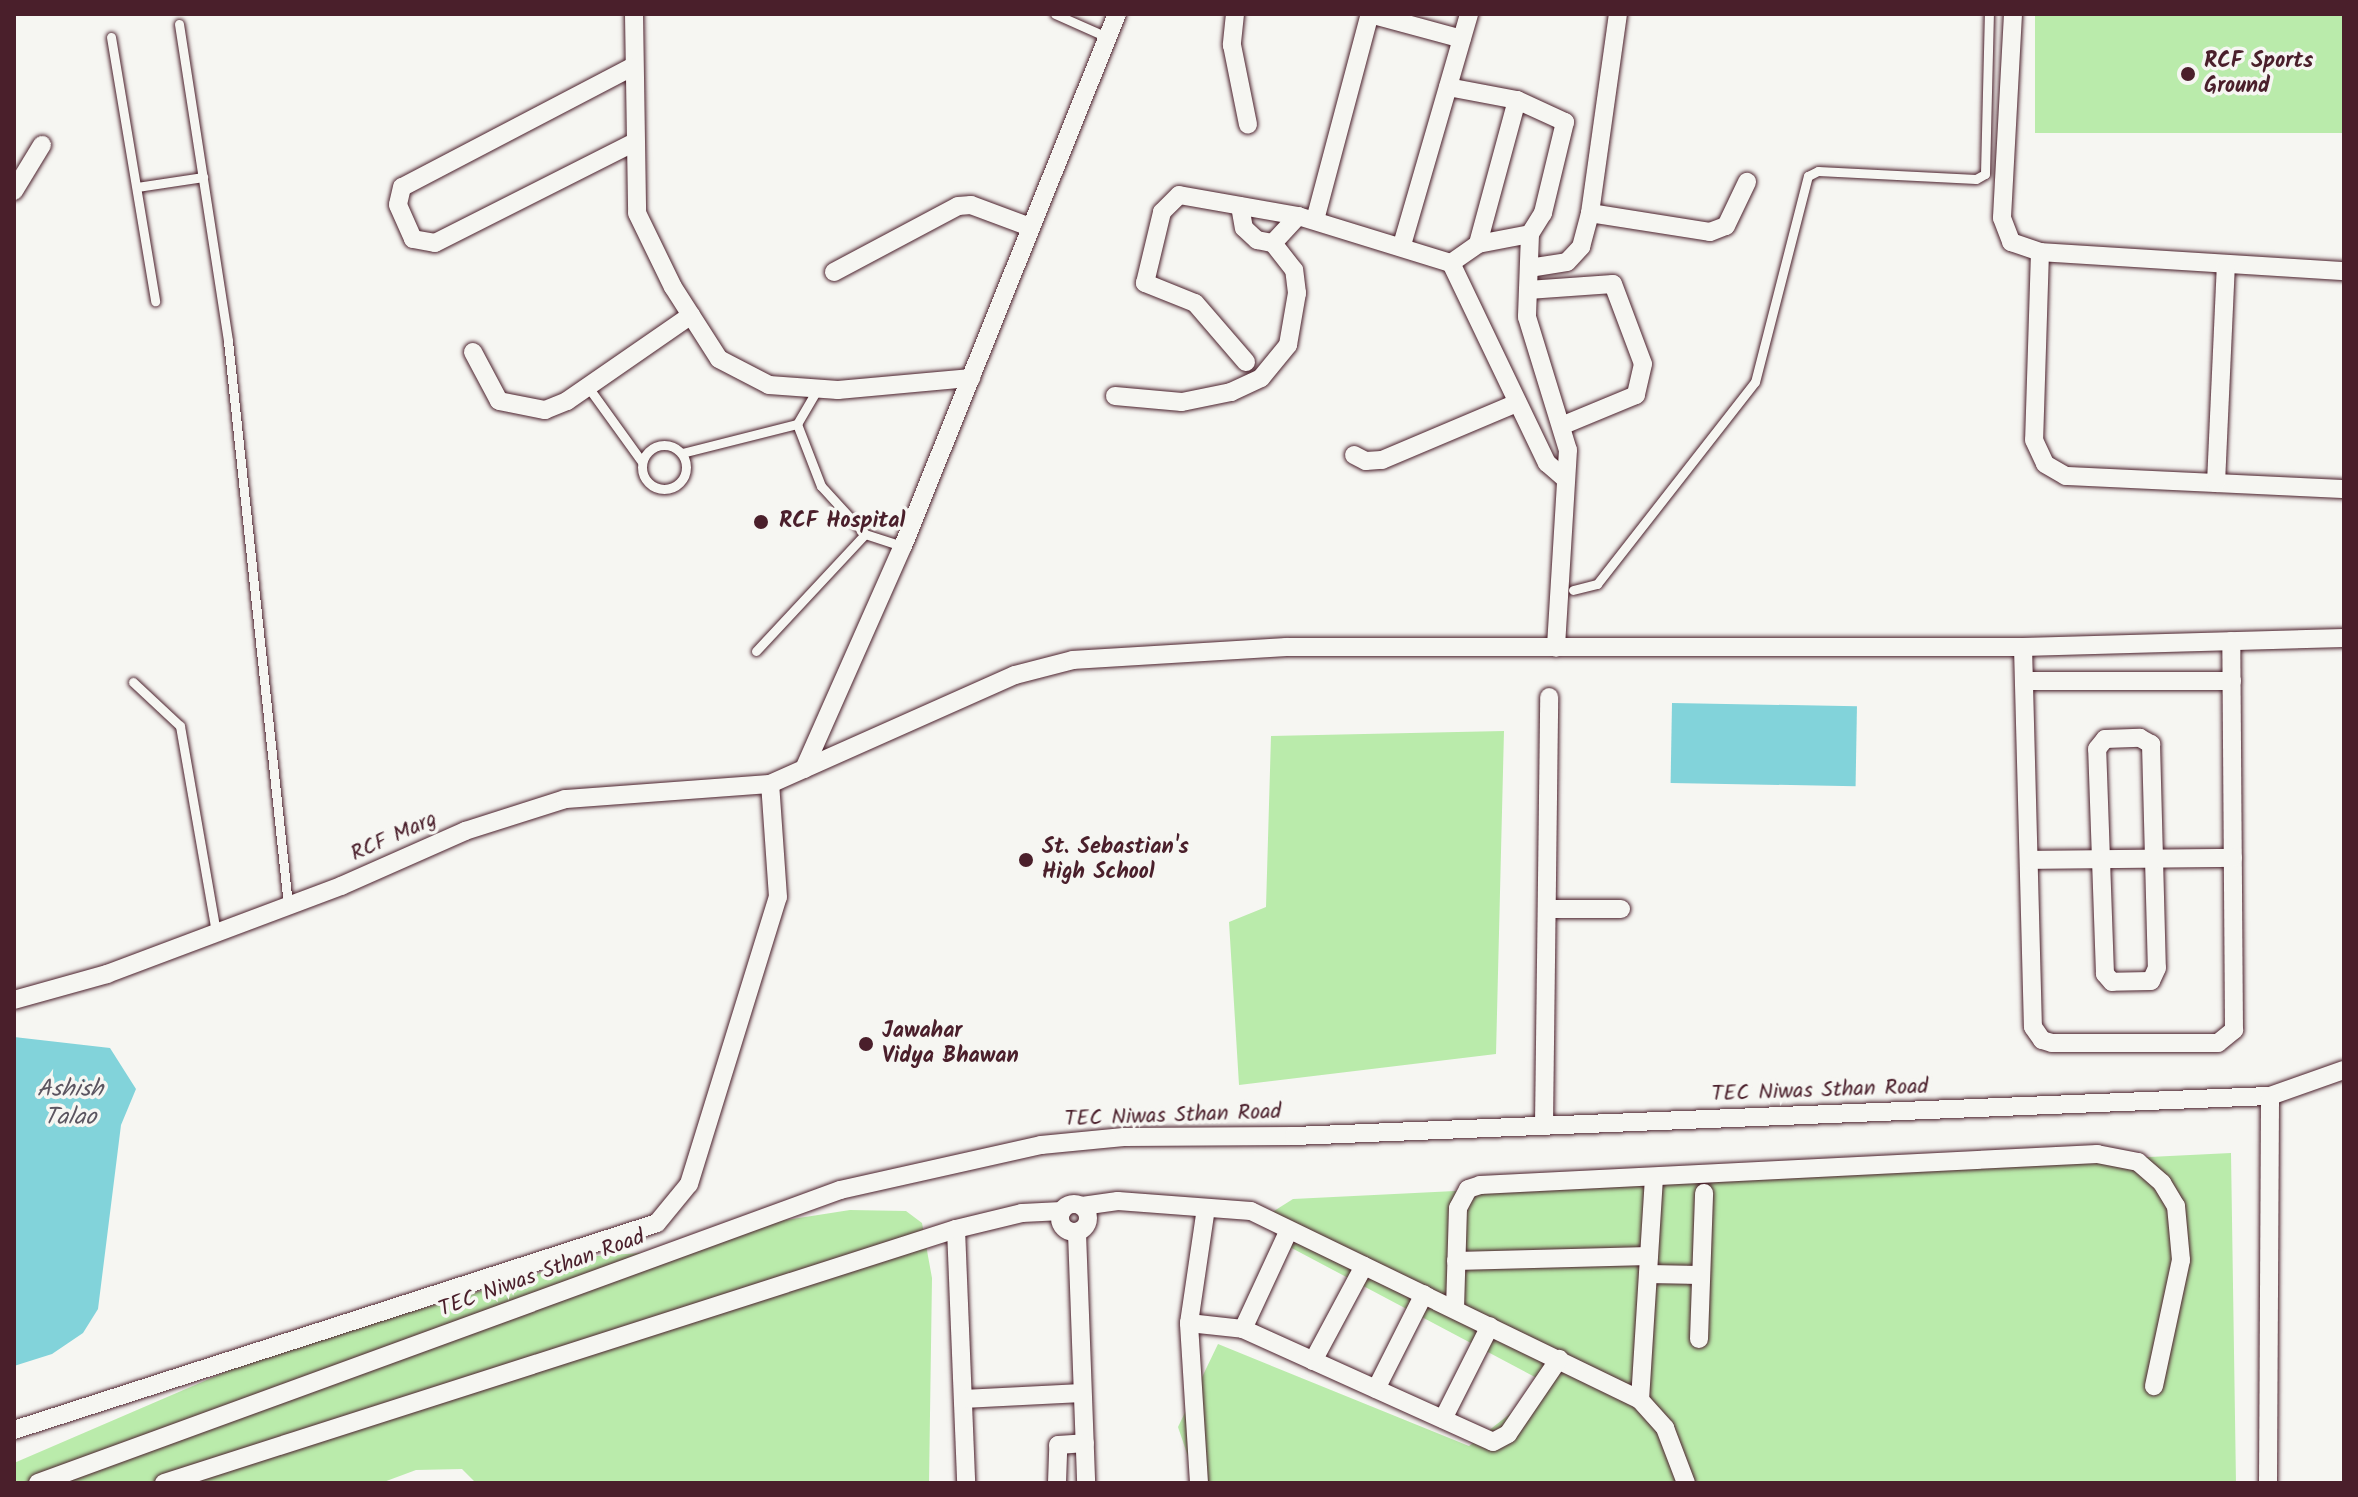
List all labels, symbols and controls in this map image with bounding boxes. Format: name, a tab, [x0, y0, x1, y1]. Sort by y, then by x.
place label: RCF Sports Ground	[2204, 48, 2313, 100]
marker: RCF Sports Ground	[2179, 65, 2197, 83]
place label: RCF Hospital	[779, 509, 905, 535]
marker: RCF Hospital	[750, 511, 772, 533]
street label: RCF Marg	[347, 806, 441, 868]
place label: St. Sebastian's High School	[1042, 834, 1189, 886]
marker: St. Sebastian's High School	[1017, 851, 1035, 869]
place label: Jawahar Vidya Bhawan	[882, 1018, 1019, 1070]
marker: Jawahar Vidya Bhawan	[857, 1035, 875, 1053]
street label: TEC Niwas Sthan Road	[1711, 1074, 1929, 1108]
water label: Ashish Talao	[37, 1076, 103, 1132]
street label: TEC Niwas Sthan Road	[1064, 1099, 1282, 1133]
street label: TEC Niwas Sthan Road	[436, 1224, 648, 1324]

